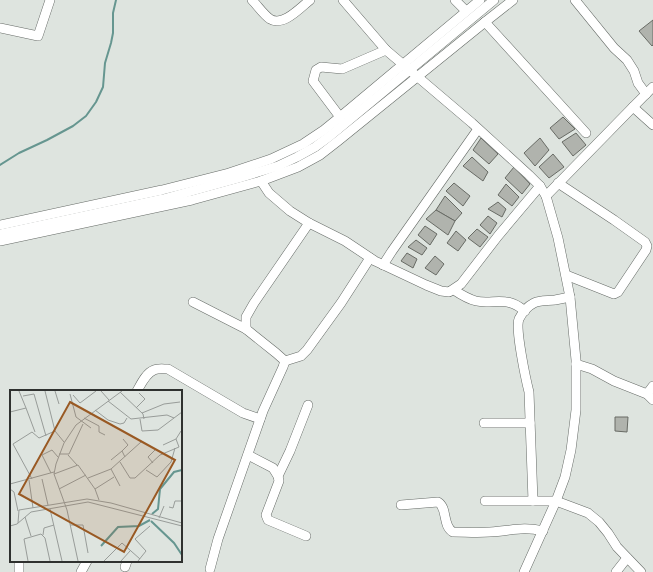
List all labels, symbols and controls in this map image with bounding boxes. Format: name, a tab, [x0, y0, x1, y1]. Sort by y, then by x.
inset map	[10, 390, 182, 562]

